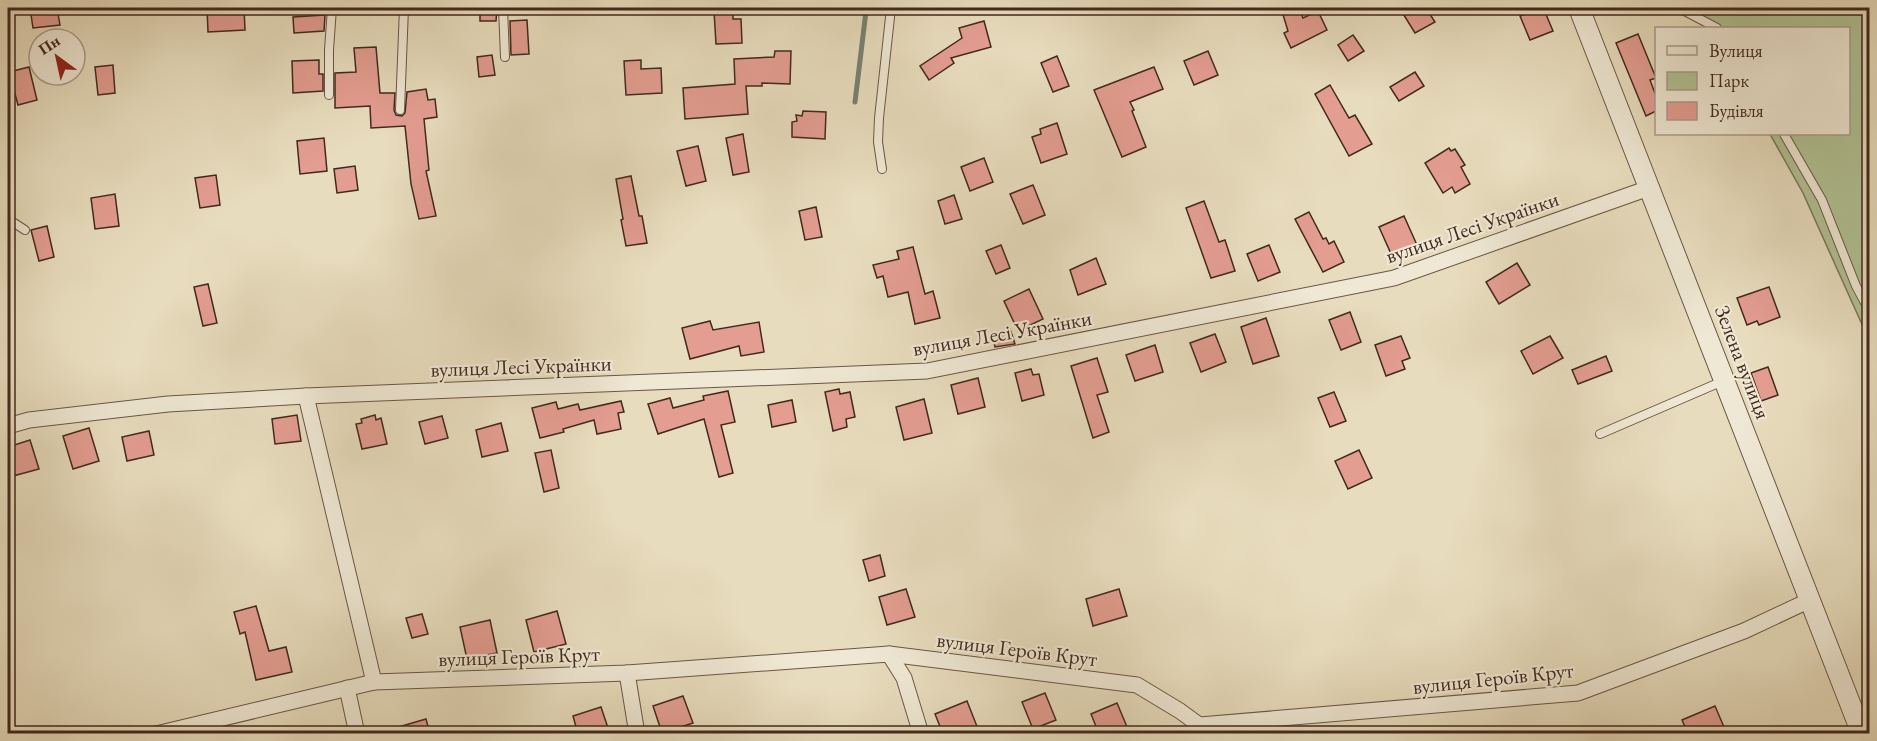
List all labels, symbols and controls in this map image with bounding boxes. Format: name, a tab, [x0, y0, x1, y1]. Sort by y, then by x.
north arrow	[27, 27, 87, 87]
legend	[1655, 27, 1850, 135]
text: Пн	[34, 30, 64, 60]
text: Вулиця	[1709, 39, 1762, 62]
text: Парк	[1709, 69, 1749, 92]
text: Будівля	[1709, 99, 1764, 122]
street label: вулиця Лесі Українки	[1382, 185, 1562, 269]
street label: Зелена вулиця	[1709, 301, 1777, 423]
street label: вулиця Лесі Українки	[910, 304, 1094, 362]
street label: вулиця Лесі Українки	[430, 349, 612, 383]
street label: вулиця Героїв Крут	[935, 626, 1099, 672]
street label: вулиця Героїв Крут	[438, 640, 601, 672]
street label: вулиця Героїв Крут	[1411, 656, 1575, 700]

